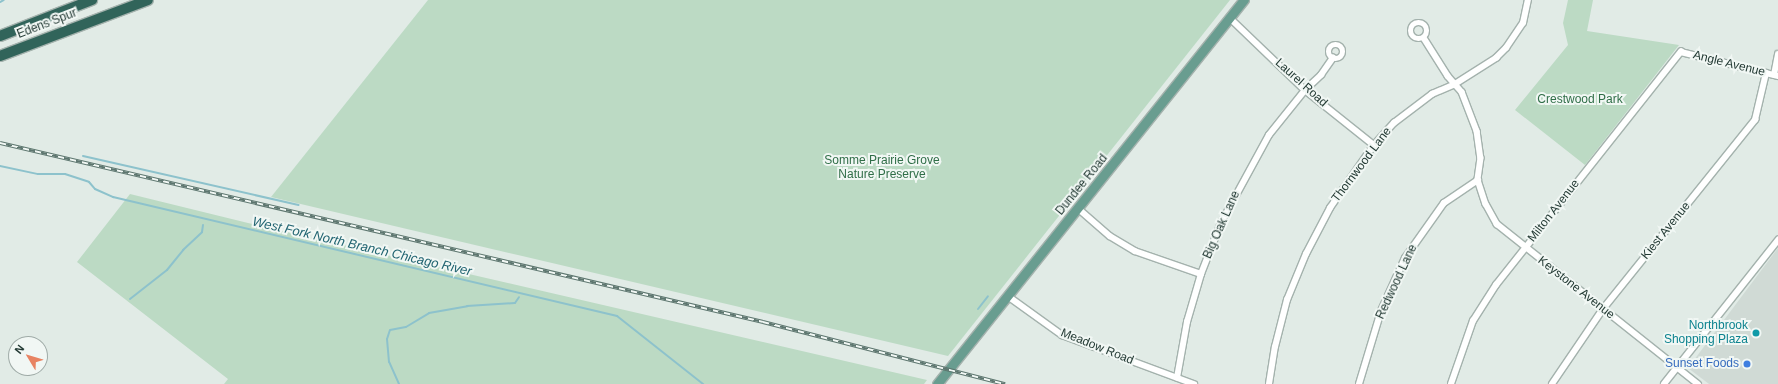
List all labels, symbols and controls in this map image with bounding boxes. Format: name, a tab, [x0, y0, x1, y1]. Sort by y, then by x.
street label: Edens Spur	[15, 6, 79, 42]
street label: Angle Avenue	[1691, 48, 1767, 80]
street label: Laurel Road	[1272, 56, 1330, 110]
park label: Crestwood Park	[1537, 93, 1623, 107]
street label: Thornwood Lane	[1329, 125, 1395, 205]
street label: Dundee Road	[1053, 152, 1111, 218]
park label: Somme Prairie Grove Nature Preserve	[824, 154, 940, 182]
street label: Milton Avenue	[1525, 177, 1583, 245]
street label: Big Oak Lane	[1201, 189, 1243, 261]
street label: Kiest Avenue	[1638, 199, 1694, 263]
water label: West Fork North Branch Chicago River	[251, 214, 473, 280]
street label: Redwood Lane	[1373, 242, 1421, 322]
street label: Keystone Avenue	[1535, 253, 1617, 323]
place label: Northbrook Shopping Plaza	[1664, 319, 1748, 347]
street label: Meadow Road	[1058, 326, 1136, 368]
marker: Northbrook Shopping Plaza	[1751, 328, 1761, 338]
north arrow	[8, 336, 48, 376]
text: N	[12, 342, 27, 356]
place label: Sunset Foods	[1665, 357, 1739, 371]
marker: Sunset Foods	[1742, 359, 1752, 369]

